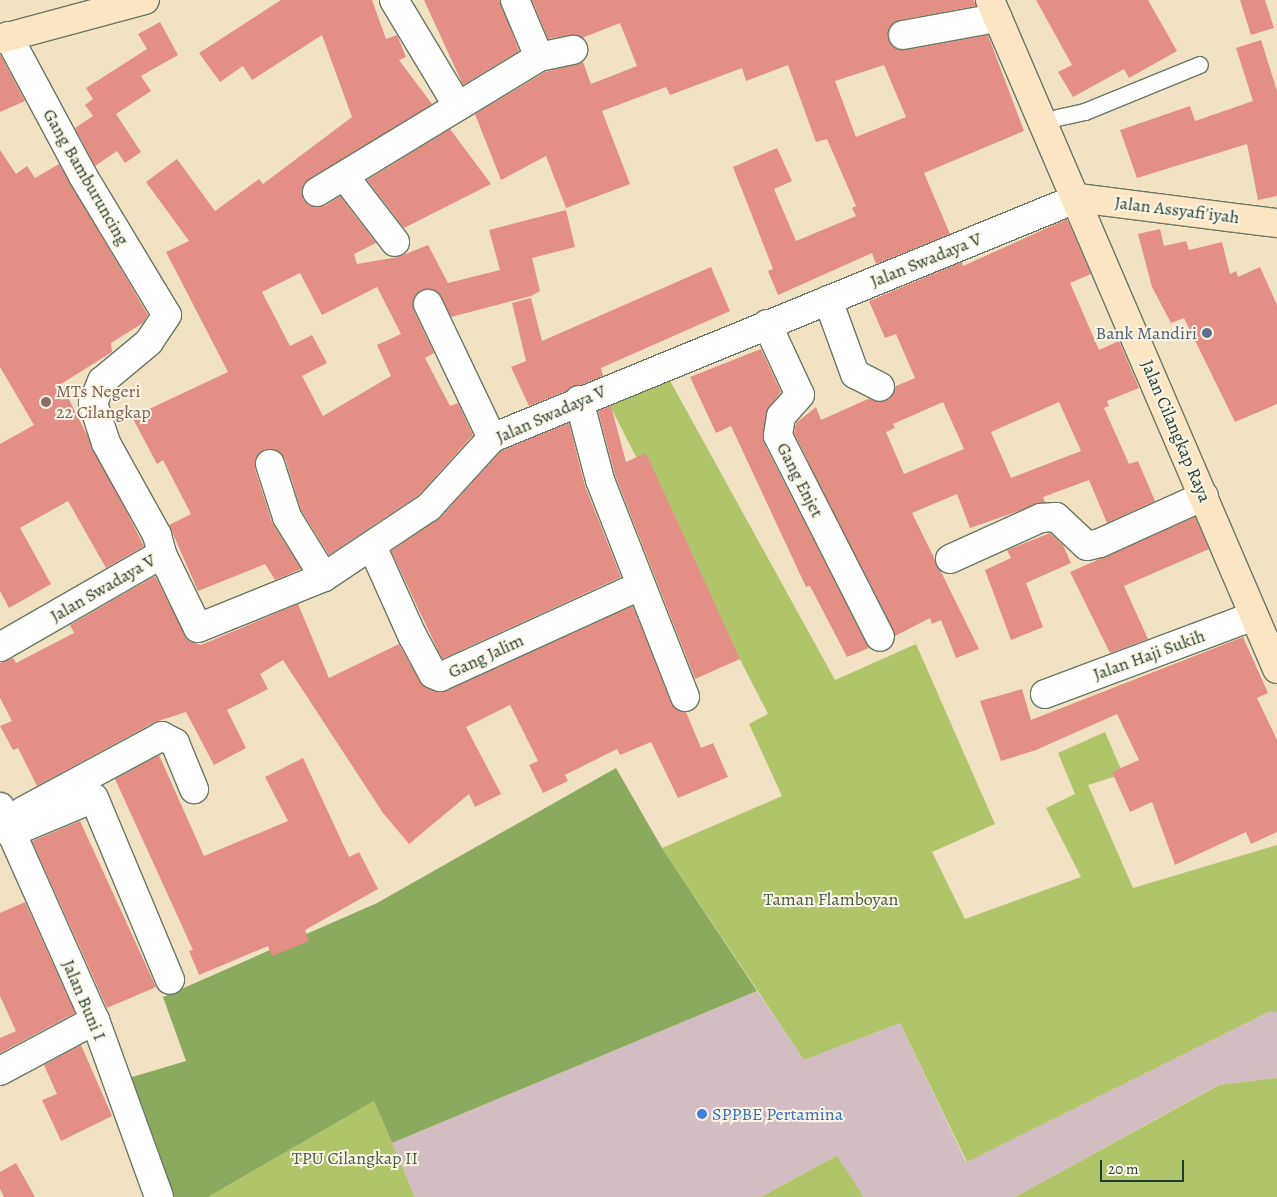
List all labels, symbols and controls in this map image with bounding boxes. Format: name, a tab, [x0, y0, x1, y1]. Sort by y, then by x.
street label: Gang Bamburuncing	[38, 105, 134, 249]
street label: Jalan Assyafi'iyah	[1113, 192, 1241, 228]
street label: Jalan Swadaya V	[867, 228, 985, 292]
place label: Bank Mandiri	[1095, 322, 1197, 344]
marker: Bank Mandiri	[1201, 327, 1213, 339]
street label: Jalan Cilangkap Raya	[1136, 357, 1216, 505]
street label: Jalan Swadaya V	[493, 380, 609, 448]
place label: MTs Negeri 22 Cilangkap	[56, 381, 151, 424]
marker: MTs Negeri 22 Cilangkap	[40, 396, 52, 408]
street label: Gang Enjet	[772, 439, 828, 521]
street label: Jalan Swadaya V	[46, 549, 160, 627]
street label: Jalan Haji Sukih	[1090, 625, 1208, 685]
street label: Gang Jalim	[445, 629, 527, 683]
park label: Taman Flamboyan	[764, 888, 898, 910]
street label: Jalan Buni I	[57, 956, 111, 1044]
place label: SPPBE Pertamina	[712, 1103, 843, 1125]
marker: SPPBE Pertamina	[696, 1108, 708, 1120]
park label: TPU Cilangkap II	[292, 1147, 418, 1169]
scale bar	[1102, 1150, 1186, 1182]
text: 20 m	[1108, 1159, 1139, 1179]

